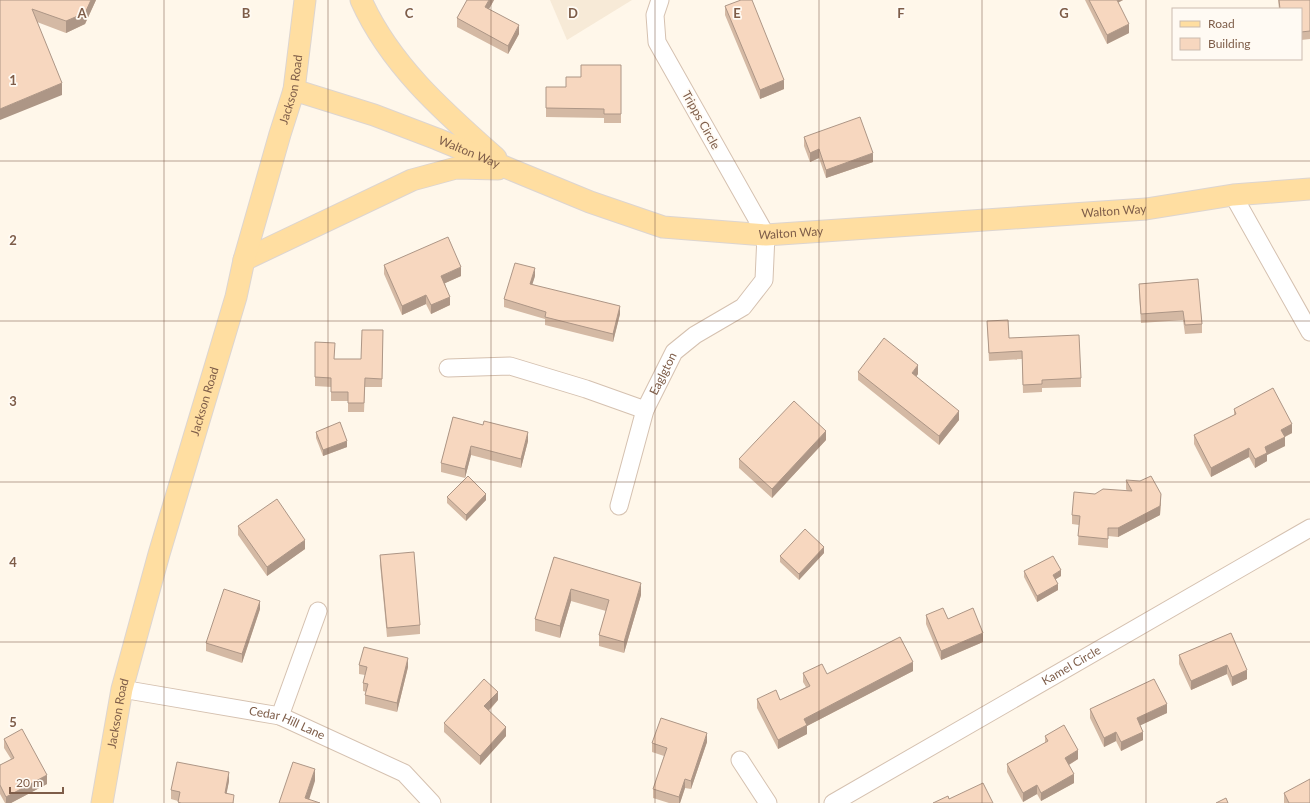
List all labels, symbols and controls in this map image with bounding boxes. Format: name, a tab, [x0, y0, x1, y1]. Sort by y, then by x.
text: A	[76, 5, 87, 21]
text: B	[242, 5, 251, 21]
text: C	[405, 5, 414, 21]
text: D	[568, 5, 578, 21]
text: E	[733, 5, 741, 21]
text: F	[897, 5, 905, 21]
text: G	[1059, 5, 1069, 21]
legend	[1172, 8, 1302, 60]
text: Road	[1208, 16, 1235, 31]
text: Building	[1208, 36, 1251, 51]
street label: Jackson Road	[276, 54, 305, 126]
text: 1	[9, 72, 17, 88]
street label: Tripps Circle	[679, 88, 724, 152]
street label: Walton Way	[436, 132, 503, 171]
street label: Walton Way	[1081, 201, 1148, 220]
street label: Walton Way	[758, 223, 825, 242]
text: 2	[9, 232, 17, 248]
street label: Eaglgton	[646, 350, 680, 397]
street label: Jackson Road	[187, 365, 222, 437]
text: 3	[9, 393, 17, 409]
text: 4	[9, 554, 17, 570]
street label: Kamel Circle	[1039, 642, 1103, 688]
street label: Jackson Road	[104, 676, 132, 750]
street label: Cedar Hill Lane	[248, 703, 328, 743]
text: 5	[9, 714, 17, 730]
scale bar	[10, 769, 63, 795]
text: 20 m	[16, 775, 43, 790]

